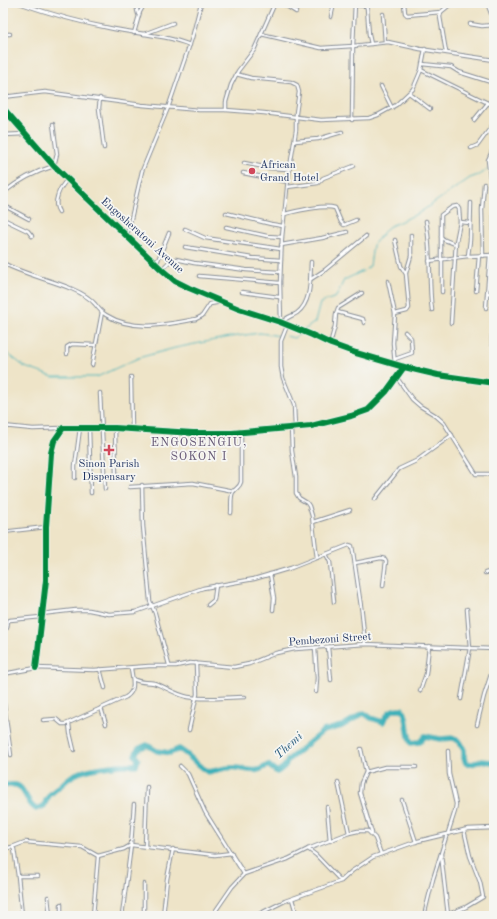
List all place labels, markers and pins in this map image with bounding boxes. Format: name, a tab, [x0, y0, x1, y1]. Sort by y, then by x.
place label: African Grand Hotel	[260, 160, 319, 184]
marker: African Grand Hotel	[247, 166, 257, 176]
marker: Sinon Parish Dispensary	[103, 444, 115, 456]
place label: Sinon Parish Dispensary	[79, 459, 139, 483]

